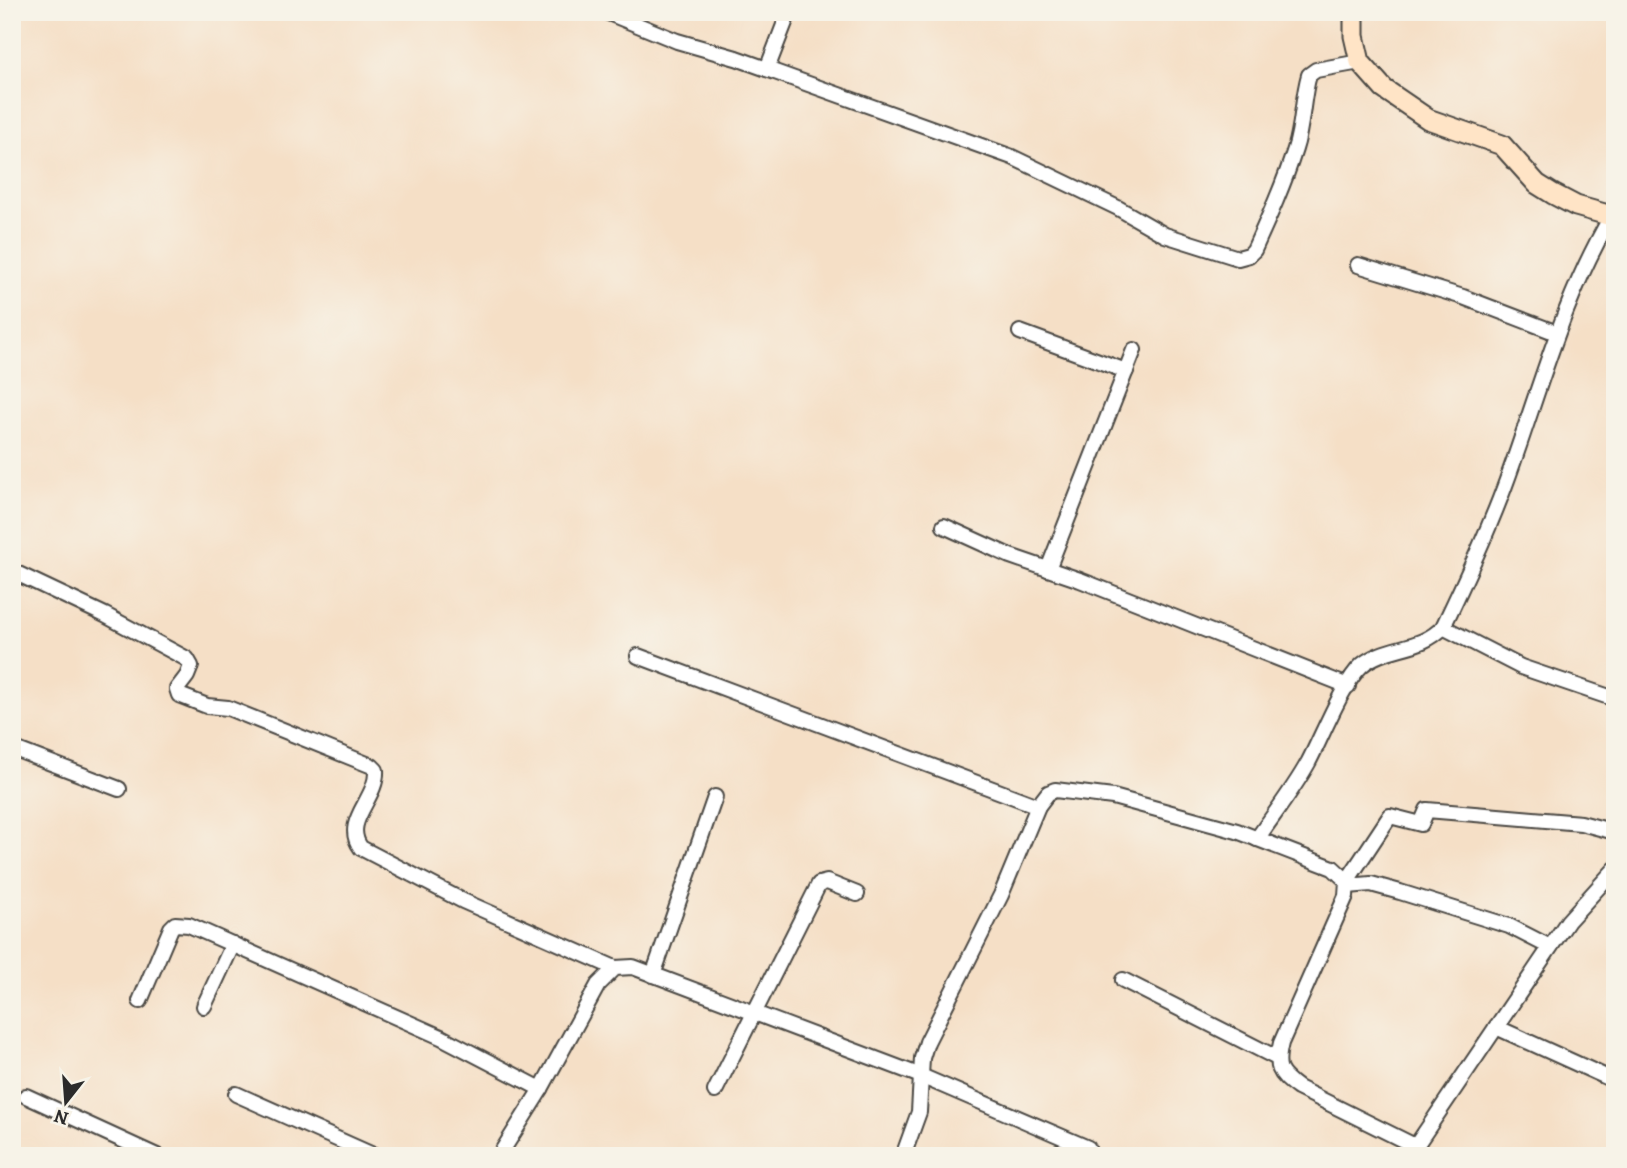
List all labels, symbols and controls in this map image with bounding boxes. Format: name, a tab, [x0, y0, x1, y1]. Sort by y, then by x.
north arrow	[32, 1066, 102, 1136]
text: N	[51, 1103, 72, 1132]

